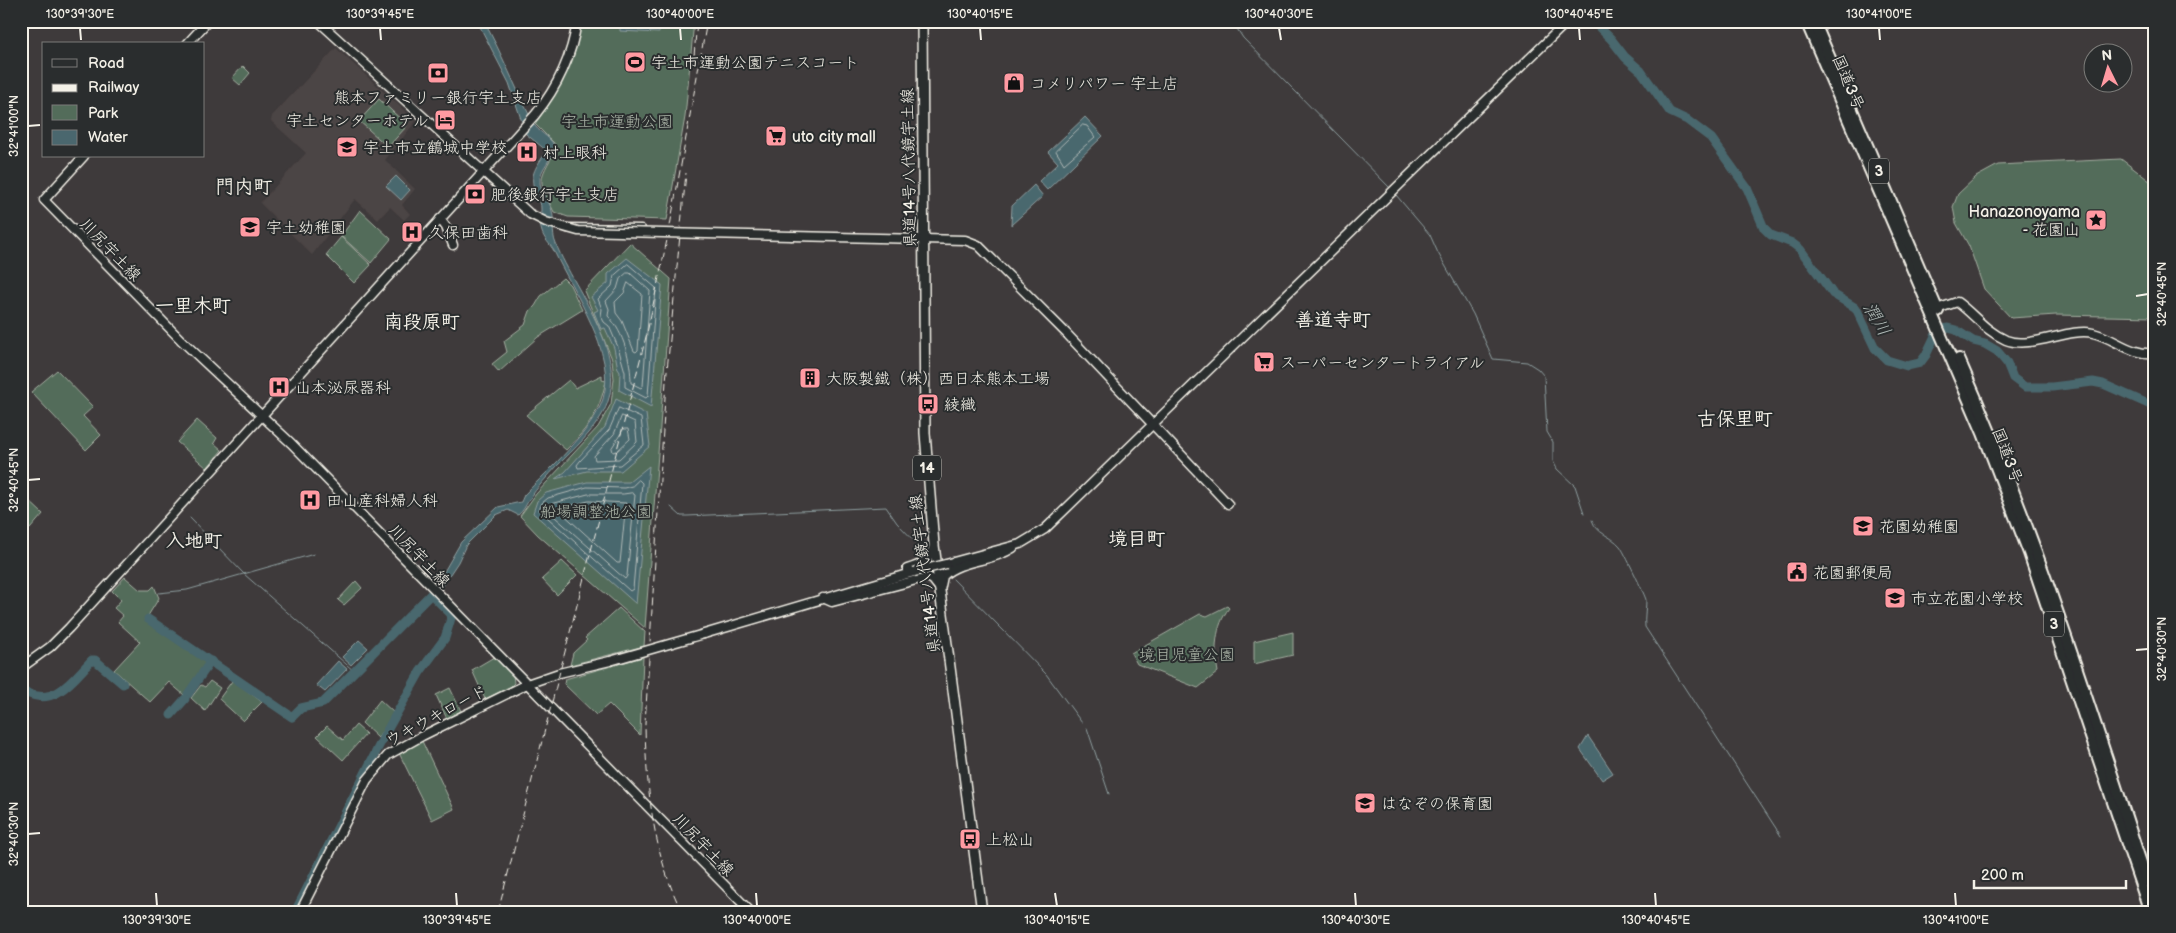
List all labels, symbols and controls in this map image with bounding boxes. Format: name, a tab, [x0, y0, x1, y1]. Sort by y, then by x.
text: 130°39'30"E	[46, 7, 114, 22]
text: 130°39'45"E	[346, 7, 414, 22]
text: 130°40'00"E	[646, 7, 714, 22]
text: 130°40'15"E	[947, 7, 1013, 22]
text: 130°40'30"E	[1245, 7, 1313, 22]
text: 130°40'45"E	[1545, 7, 1613, 22]
text: 130°41'00"E	[1846, 7, 1912, 22]
legend	[42, 42, 205, 158]
north arrow	[2084, 42, 2134, 92]
text: N	[2101, 47, 2113, 64]
sports icon: 宇土市運動公園テニスコート	[623, 50, 647, 74]
street label: 国道3号	[1828, 52, 1868, 113]
text: Road	[88, 54, 124, 73]
place label: 宇土市運動公園テニスコート	[651, 54, 859, 73]
bank icon: 熊本ファミリー銀行宇土支店	[426, 61, 450, 85]
shop icon: コメリパワー 宇土店	[1002, 71, 1026, 95]
place label: コメリパワー 宇土店	[1030, 75, 1178, 94]
text: Railway	[88, 78, 139, 97]
street label: 県道14号八代鏡宇土線	[899, 88, 920, 248]
place label: 熊本ファミリー銀行宇土支店	[334, 89, 542, 108]
text: 32°41'00"N	[7, 95, 22, 157]
text: Park	[88, 104, 119, 123]
hotel icon: 宇土センターホテル	[433, 108, 457, 132]
place label: 宇土センターホテル	[286, 112, 429, 131]
park label: 宇土市運動公園	[561, 113, 673, 132]
supermarket icon: uto city mall	[764, 124, 788, 148]
text: Water	[88, 128, 128, 147]
place label: uto city mall	[792, 128, 876, 147]
school or university icon: 宇土市立鶴城中学校	[335, 135, 359, 159]
place label: 宇土市立鶴城中学校	[363, 139, 507, 158]
hospital icon: 村上眼科	[515, 140, 539, 164]
place label: 村上眼科	[543, 144, 607, 163]
road number: 3	[1869, 158, 1889, 184]
district label: 門内町	[215, 176, 273, 199]
bank icon: 肥後銀行宇土支店	[463, 182, 487, 206]
place label: 肥後銀行宇土支店	[491, 186, 619, 205]
place label: Hanazonoyama - 花園山	[1969, 203, 2080, 240]
place icon: Hanazonoyama - 花園山	[2084, 208, 2108, 232]
street label: 川尻宇土線	[75, 215, 145, 285]
school or university icon: 宇土幼稚園	[238, 215, 262, 239]
place label: 宇土幼稚園	[266, 219, 346, 238]
hospital icon: 久保田歯科	[400, 220, 424, 244]
place label: 久保田歯科	[428, 224, 508, 243]
text: 32°40'45"N	[2155, 262, 2170, 326]
district label: 一里木町	[155, 295, 231, 318]
water label: 潤川	[1858, 298, 1895, 340]
district label: 善道寺町	[1295, 309, 1371, 332]
district label: 南段原町	[384, 311, 460, 334]
supermarket icon: スーパーセンタートライアル	[1252, 350, 1276, 374]
place label: スーパーセンタートライアル	[1280, 354, 1485, 373]
building icon: 大阪製鐵（株）西日本熊本工場	[798, 366, 822, 390]
place label: 大阪製鐵（株）西日本熊本工場	[826, 370, 1050, 389]
hospital icon: 山本泌尿器科	[267, 375, 291, 399]
place label: 山本泌尿器科	[295, 379, 391, 398]
bus stop icon: 綾織	[916, 392, 940, 416]
place label: 綾織	[944, 396, 976, 415]
district label: 古保里町	[1697, 408, 1773, 431]
street label: 国道3号	[1987, 425, 2026, 486]
text: 32°40'45"N	[7, 448, 22, 512]
road number: 14	[913, 456, 941, 480]
hospital icon: 田山産科婦人科	[298, 488, 322, 512]
place label: 田山産科婦人科	[326, 492, 438, 511]
street label: 県道14号八代鏡宇土線	[906, 493, 945, 654]
park label: 船場調整池公園	[540, 503, 652, 522]
school or university icon: 花園幼稚園	[1851, 514, 1875, 538]
place label: 花園幼稚園	[1879, 518, 1959, 537]
street label: 川尻宇土線	[384, 521, 454, 591]
district label: 境目町	[1108, 528, 1166, 551]
district label: 入地町	[165, 530, 223, 553]
public building icon: 花園郵便局	[1785, 560, 1809, 584]
place label: 花園郵便局	[1813, 564, 1893, 583]
school or university icon: 市立花園小学校	[1883, 586, 1907, 610]
place label: 市立花園小学校	[1911, 590, 2023, 609]
road number: 3	[2044, 612, 2064, 636]
text: 32°40'30"N	[2155, 617, 2170, 681]
park label: 境目児童公園	[1139, 646, 1235, 665]
street label: ウキウキロード	[383, 682, 491, 751]
school or university icon: はなぞの保育園	[1353, 791, 1377, 815]
place label: はなぞの保育園	[1381, 795, 1493, 814]
text: 32°40'30"N	[7, 802, 22, 866]
street label: 川尻宇土線	[668, 810, 738, 880]
bus stop icon: 上松山	[958, 827, 982, 851]
place label: 上松山	[986, 831, 1034, 850]
scale bar	[1974, 858, 2126, 890]
text: 200 m	[1981, 866, 2024, 885]
text: 130°39'30"E	[123, 913, 191, 928]
text: 130°39'45"E	[423, 913, 491, 928]
text: 130°40'00"E	[723, 913, 791, 928]
text: 130°40'15"E	[1024, 913, 1090, 928]
text: 130°40'30"E	[1322, 913, 1390, 928]
text: 130°40'45"E	[1622, 913, 1690, 928]
text: 130°41'00"E	[1923, 913, 1989, 928]

